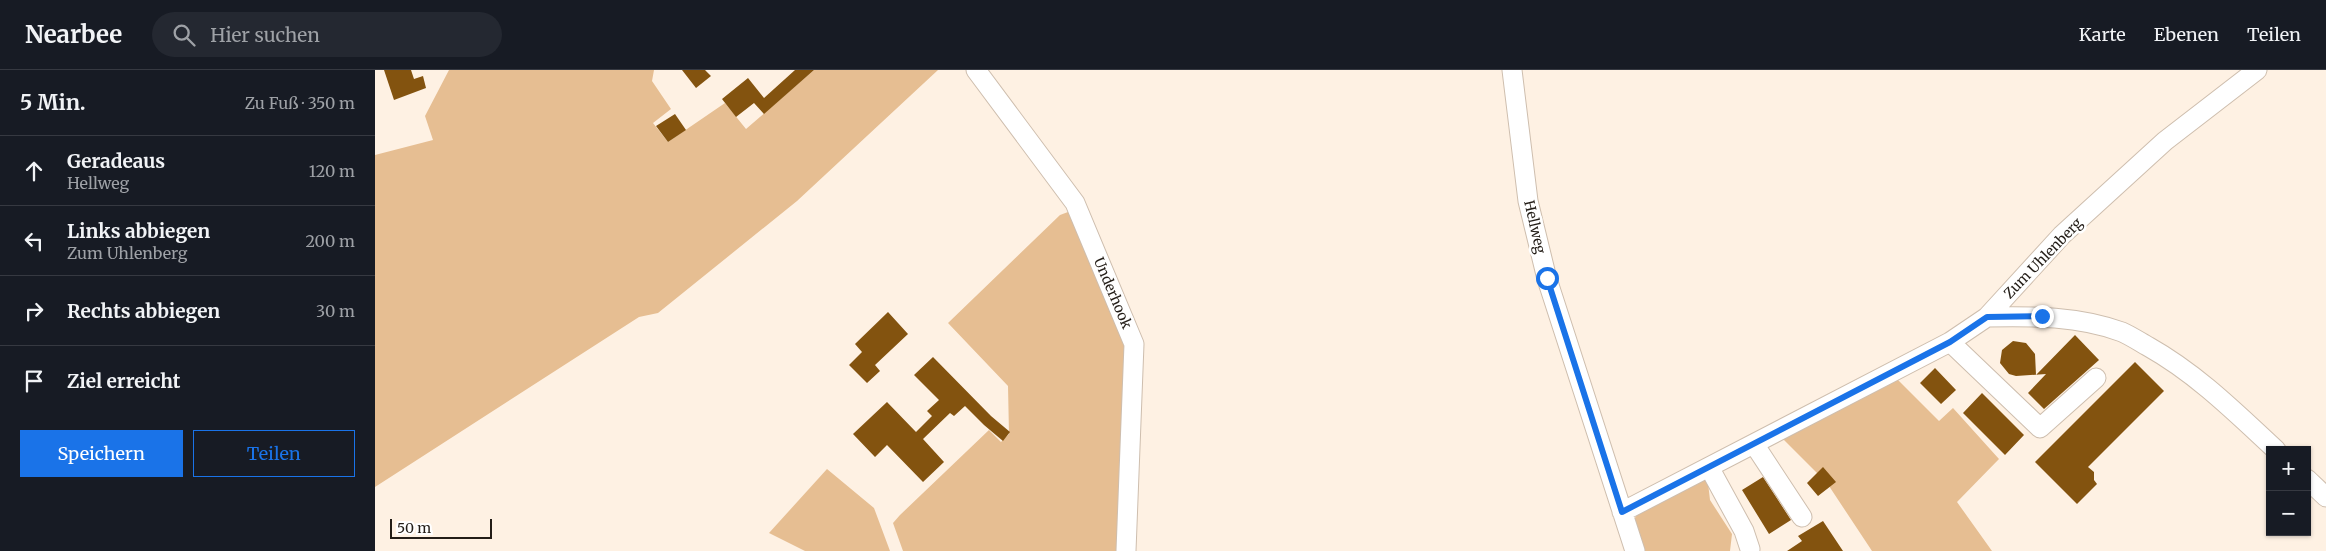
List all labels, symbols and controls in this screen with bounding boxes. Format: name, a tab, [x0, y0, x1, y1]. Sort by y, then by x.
search box	[152, 12, 502, 57]
text: Nearbee	[25, 19, 122, 50]
icon: search	[170, 21, 198, 49]
text: Hier suchen	[210, 23, 320, 47]
text: Karte	[2079, 23, 2126, 46]
text: Ebenen	[2154, 23, 2219, 46]
text: Teilen	[2247, 23, 2301, 46]
text: 5 Min.	[20, 89, 86, 116]
text: Zu Fuß · 350 m	[245, 93, 355, 113]
text: Geradeaus	[67, 149, 165, 173]
icon: ahead	[20, 157, 48, 185]
text: 120 m	[309, 161, 355, 181]
text: Hellweg	[67, 173, 129, 193]
street label: Hellweg	[1520, 198, 1550, 256]
street label: Zum Uhlenberg	[2000, 213, 2086, 302]
text: Links abbiegen	[67, 219, 210, 243]
icon: left	[20, 227, 48, 255]
text: 200 m	[305, 231, 355, 251]
text: Zum Uhlenberg	[67, 243, 188, 263]
street label: Underhook	[1090, 255, 1136, 332]
route start	[1536, 267, 1559, 290]
icon: right	[20, 297, 48, 325]
text: Rechts abbiegen	[67, 299, 220, 323]
text: 30 m	[316, 301, 355, 321]
route end	[2031, 305, 2054, 328]
icon: arrive	[20, 367, 48, 395]
text: Ziel erreicht	[67, 369, 180, 393]
button: Speichern	[20, 430, 183, 477]
button: Teilen	[193, 430, 355, 477]
map controls	[2266, 446, 2311, 536]
button: +	[2266, 446, 2311, 491]
button: −	[2266, 491, 2311, 536]
scale bar	[390, 516, 493, 539]
text: 50 m	[397, 519, 431, 537]

